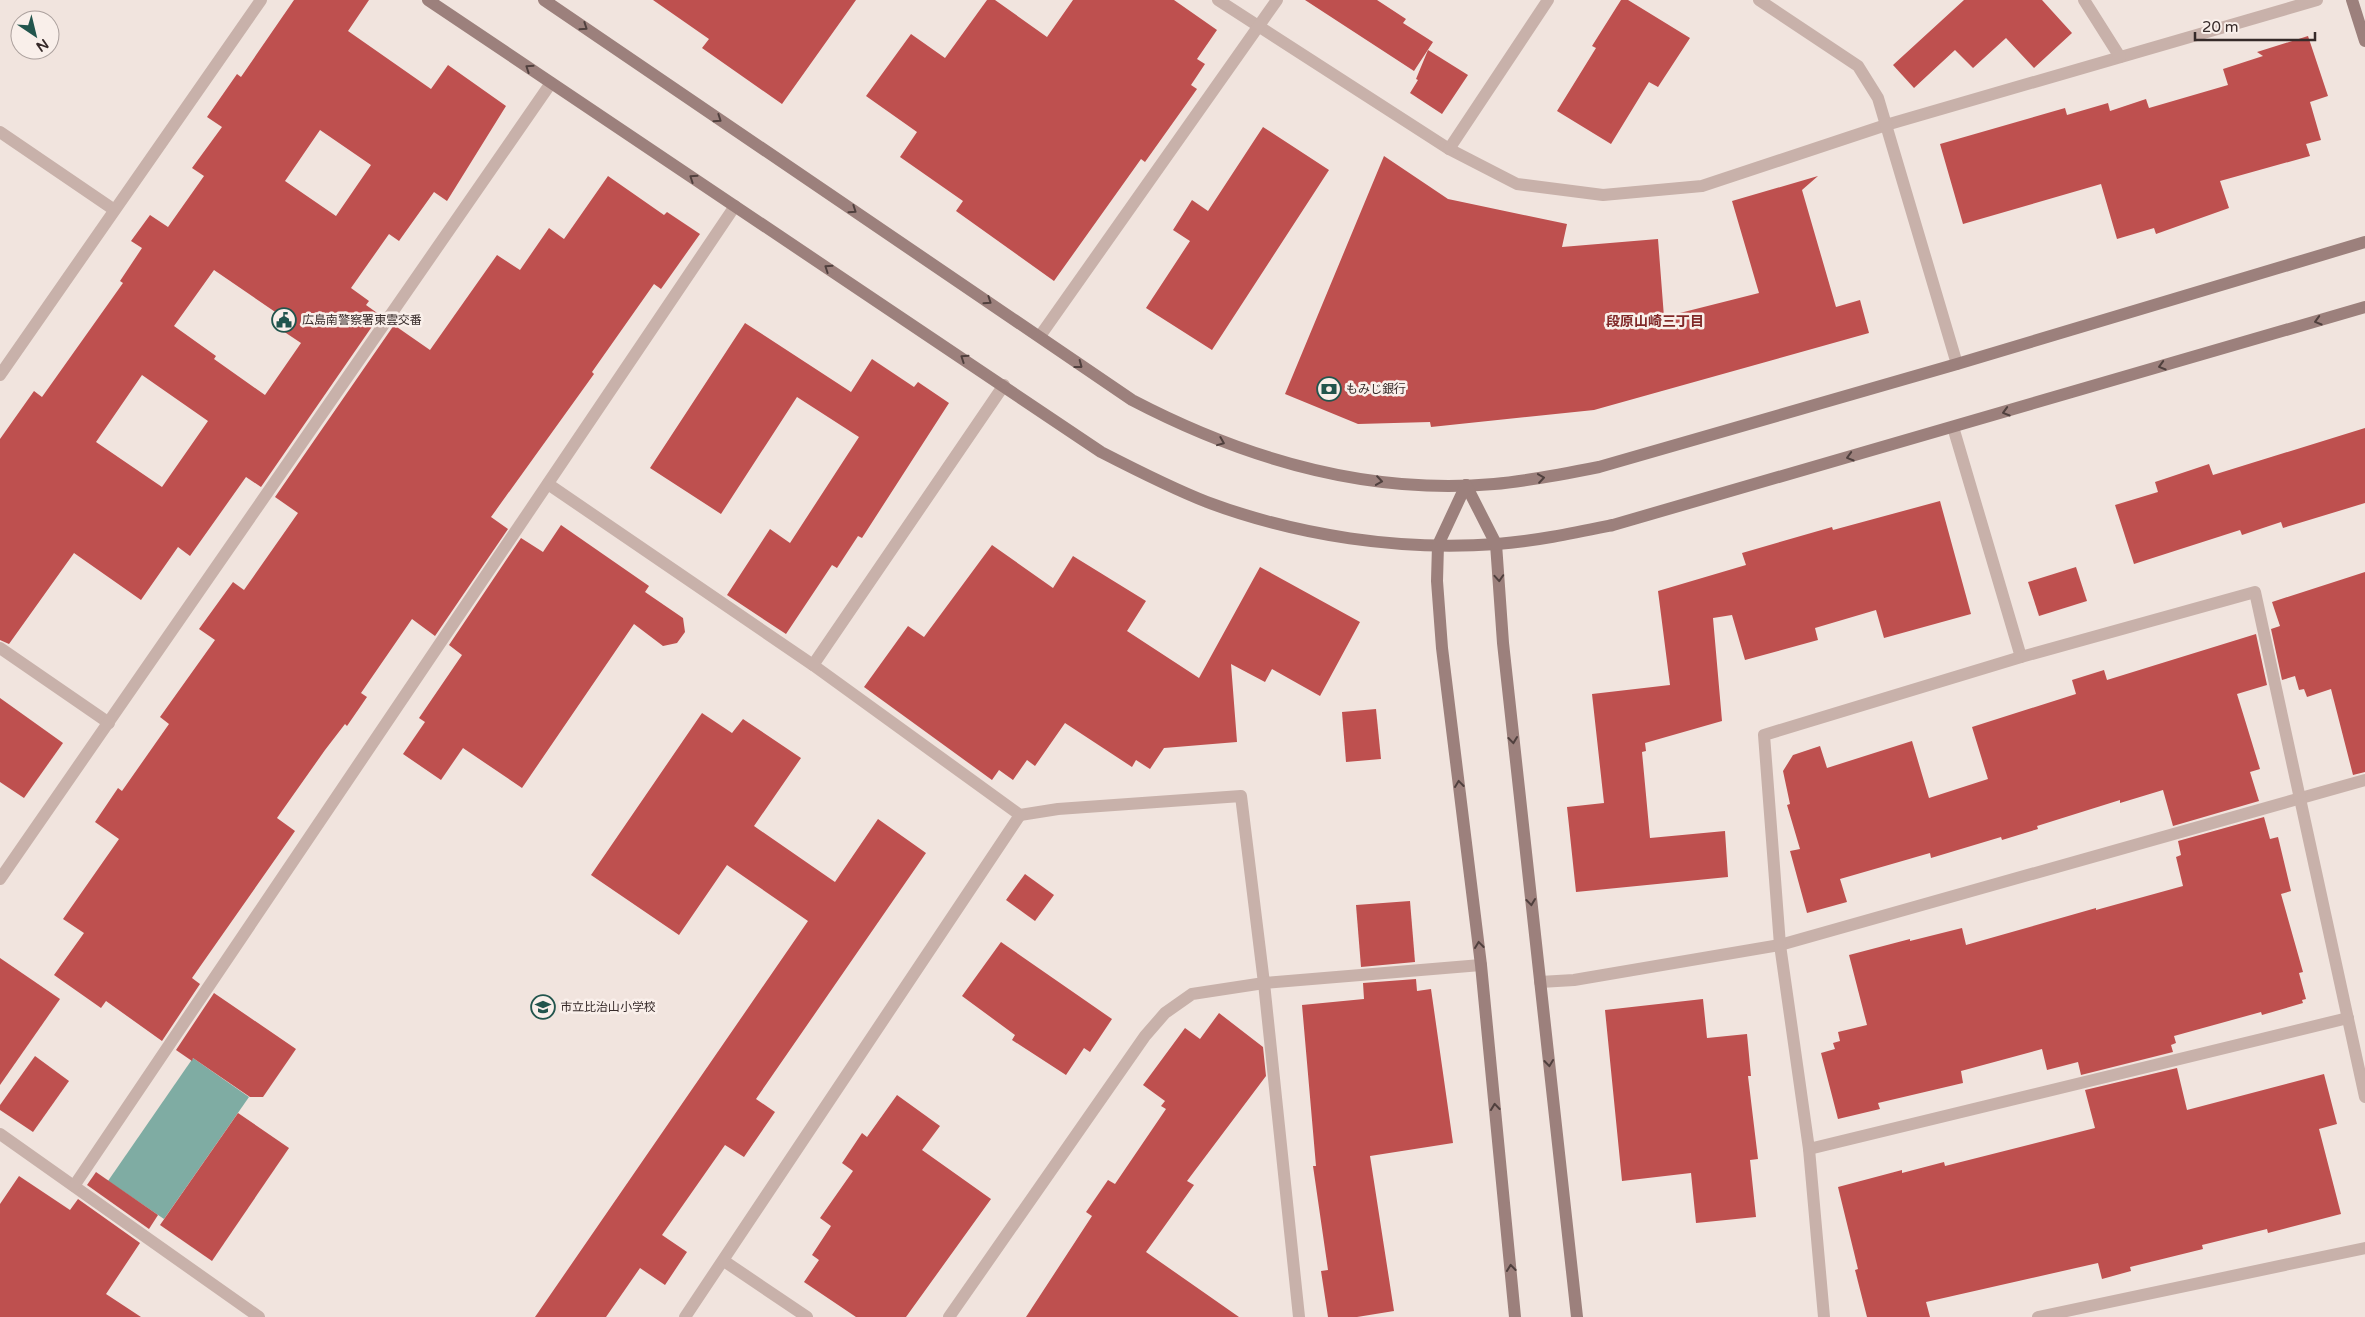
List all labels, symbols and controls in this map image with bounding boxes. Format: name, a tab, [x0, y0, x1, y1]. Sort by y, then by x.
north arrow	[10, 10, 60, 60]
scale bar	[2195, 10, 2315, 42]
text: 20 m	[2202, 18, 2239, 36]
one-way arrow	[578, 21, 588, 30]
text: N	[33, 35, 52, 55]
one-way arrow	[526, 65, 535, 74]
one-way arrow	[713, 112, 722, 122]
one-way arrow	[690, 175, 699, 184]
one-way arrow	[847, 204, 857, 213]
one-way arrow	[825, 265, 834, 274]
one-way arrow	[982, 295, 991, 304]
public building icon: 広島南警察署東雲交番	[271, 307, 297, 333]
place label: 広島南警察署東雲交番	[302, 313, 422, 327]
district label: 段原山崎三丁目	[1606, 313, 1704, 330]
one-way arrow	[2315, 315, 2323, 325]
one-way arrow	[960, 355, 969, 364]
one-way arrow	[1073, 359, 1083, 368]
one-way arrow	[2159, 361, 2167, 371]
bank icon: もみじ銀行	[1316, 376, 1342, 402]
place label: もみじ銀行	[1346, 382, 1406, 396]
one-way arrow	[2003, 406, 2011, 416]
one-way arrow	[1217, 437, 1225, 447]
one-way arrow	[1846, 451, 1855, 461]
one-way arrow	[1537, 473, 1545, 484]
one-way arrow	[1375, 475, 1383, 486]
one-way arrow	[1493, 575, 1504, 583]
one-way arrow	[1508, 736, 1519, 744]
one-way arrow	[1454, 779, 1465, 787]
one-way arrow	[1525, 898, 1536, 906]
one-way arrow	[1474, 941, 1485, 949]
school or university icon: 市立比治山小学校	[530, 994, 556, 1020]
place label: 市立比治山小学校	[560, 1000, 656, 1014]
one-way arrow	[1543, 1059, 1554, 1067]
one-way arrow	[1490, 1102, 1501, 1110]
one-way arrow	[1505, 1264, 1516, 1272]

